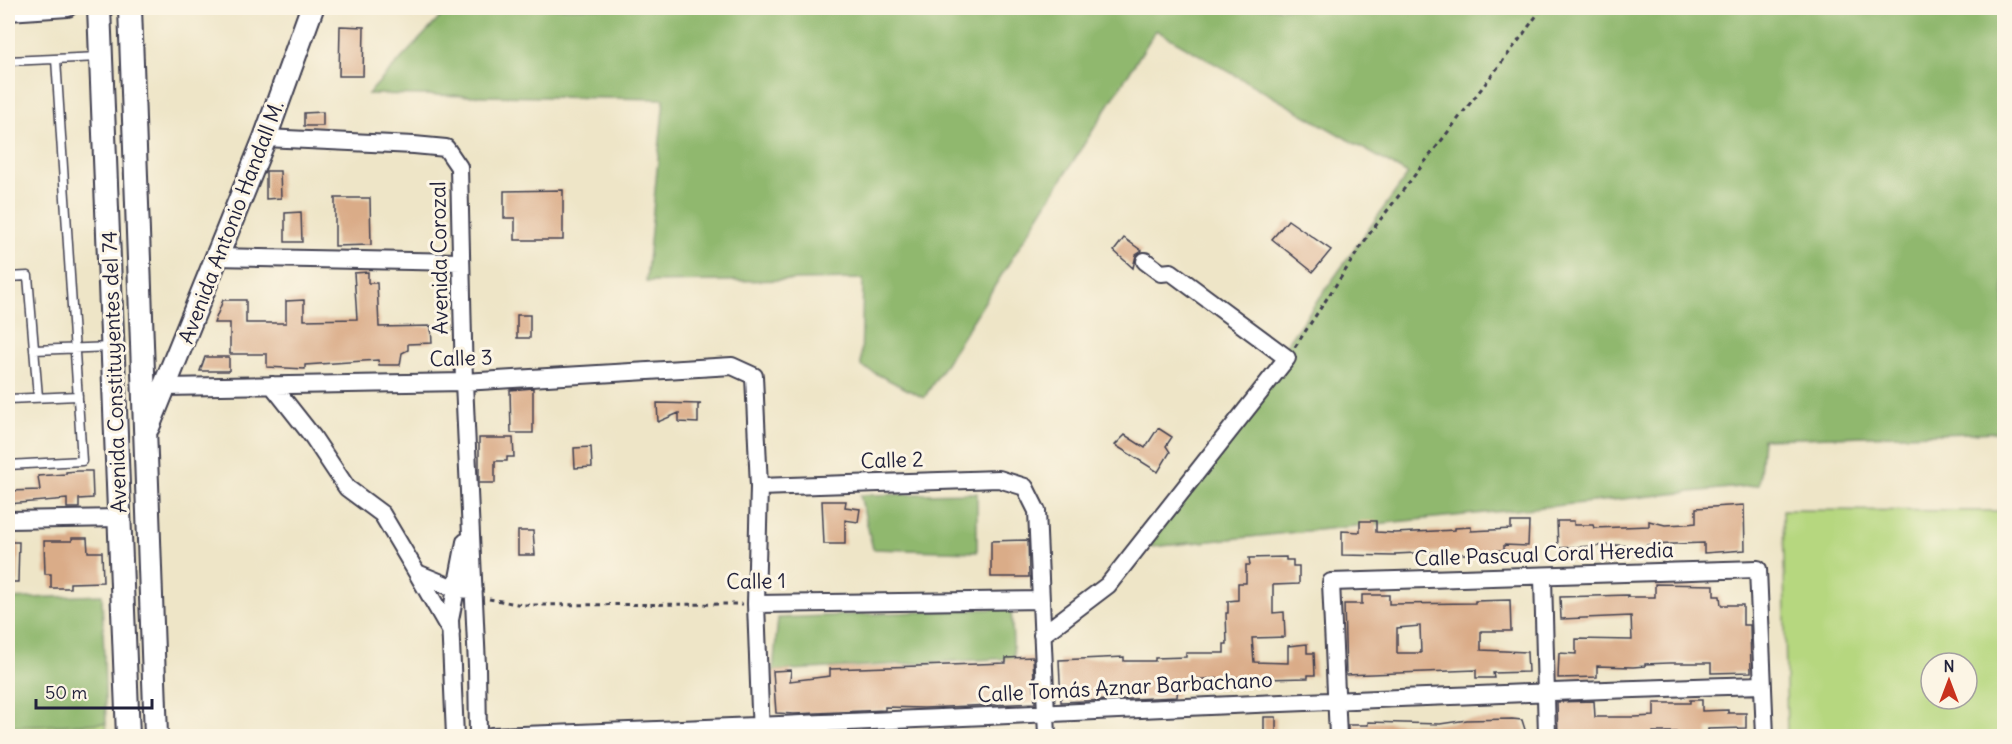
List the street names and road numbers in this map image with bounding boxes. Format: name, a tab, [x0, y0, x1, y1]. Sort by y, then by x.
street label: Avenida Antonio Handall M.	[172, 97, 290, 347]
street label: Avenida Corozal	[424, 181, 454, 335]
street label: Avenida Constituyentes del 74	[96, 230, 132, 514]
street label: Calle 3	[429, 343, 493, 373]
street label: Calle 2	[860, 445, 924, 475]
street label: Calle Pascual Coral Heredia	[1414, 536, 1674, 572]
street label: Calle 1	[726, 567, 786, 595]
street label: Calle Tomás Aznar Barbachano	[977, 666, 1273, 708]

